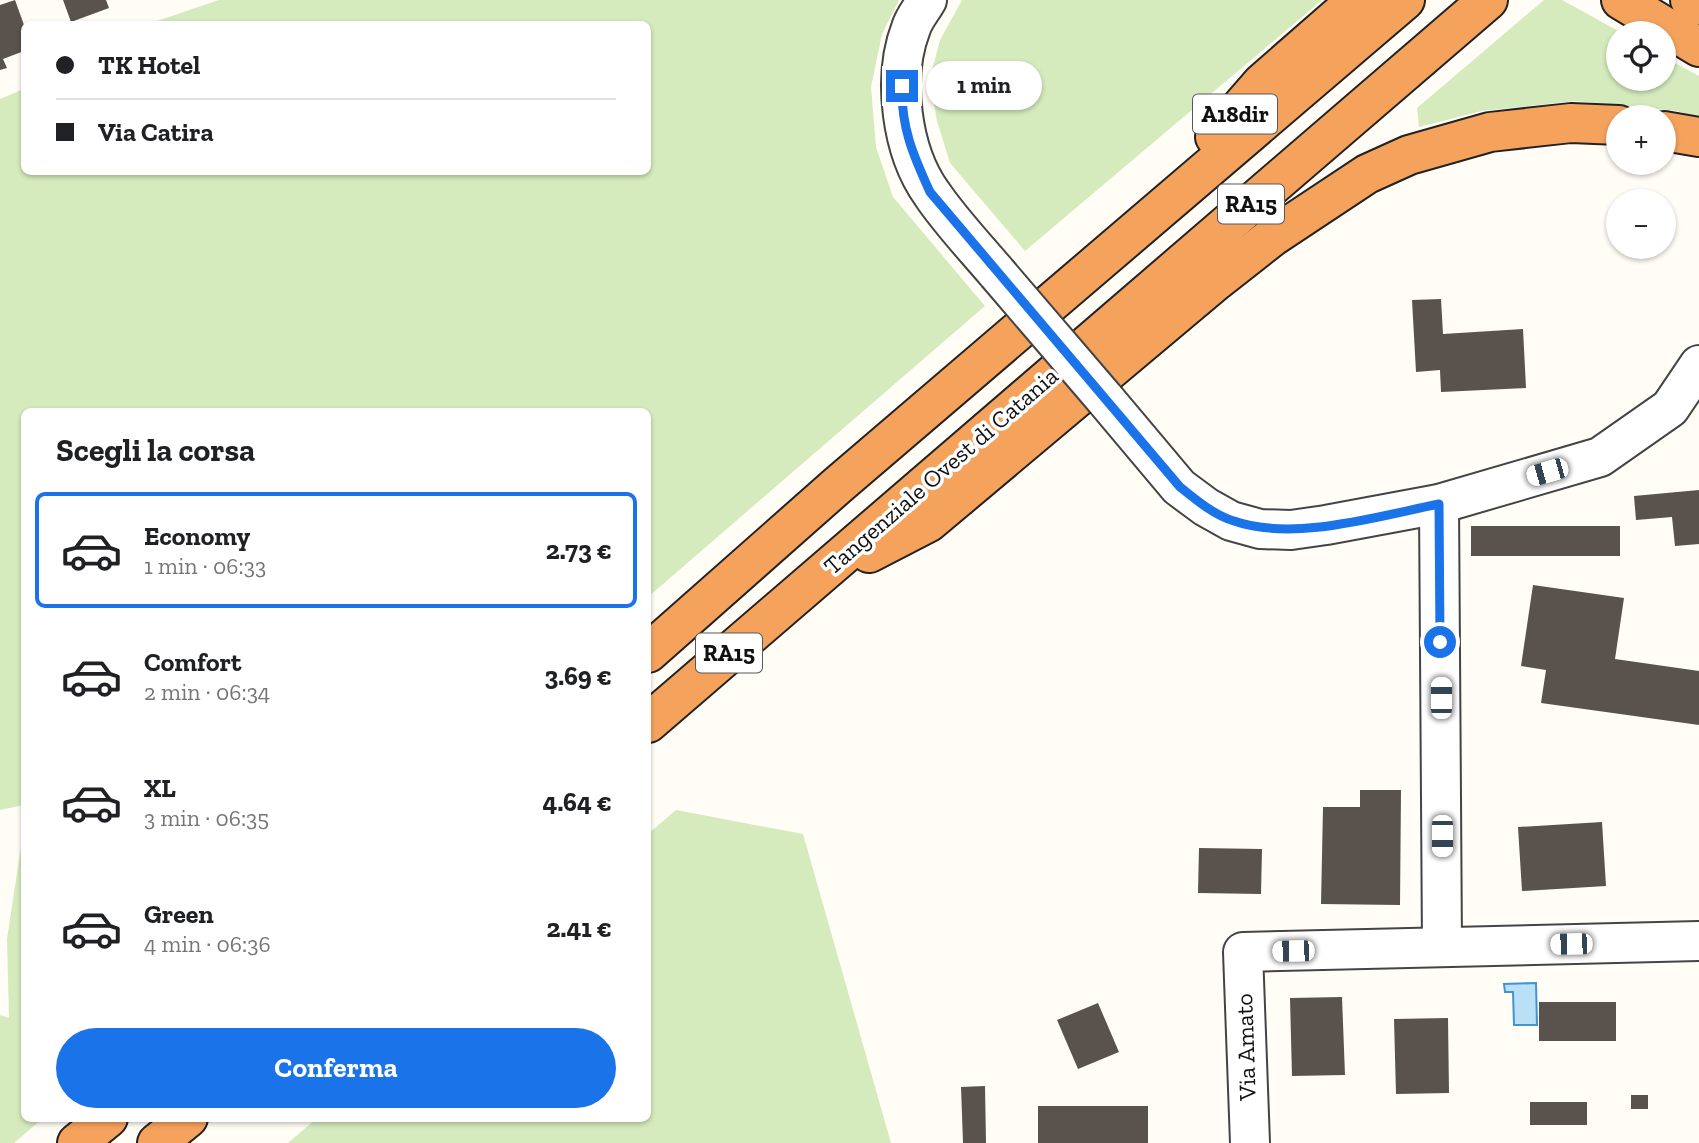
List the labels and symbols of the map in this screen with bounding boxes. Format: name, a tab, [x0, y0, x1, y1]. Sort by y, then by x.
callout: 1 min	[926, 62, 1042, 110]
route end	[886, 70, 918, 102]
road number: A18dir	[1193, 94, 1277, 134]
road number: RA15	[1218, 184, 1284, 224]
street label: Tangenziale Ovest di Catania	[818, 361, 1064, 580]
car	[1524, 456, 1571, 488]
route start	[1424, 626, 1456, 658]
road number: RA15	[696, 634, 762, 673]
car	[1431, 677, 1452, 719]
car	[1432, 815, 1453, 857]
car	[1550, 933, 1593, 955]
car	[1272, 940, 1315, 962]
street label: Via Amato	[1229, 993, 1262, 1102]

